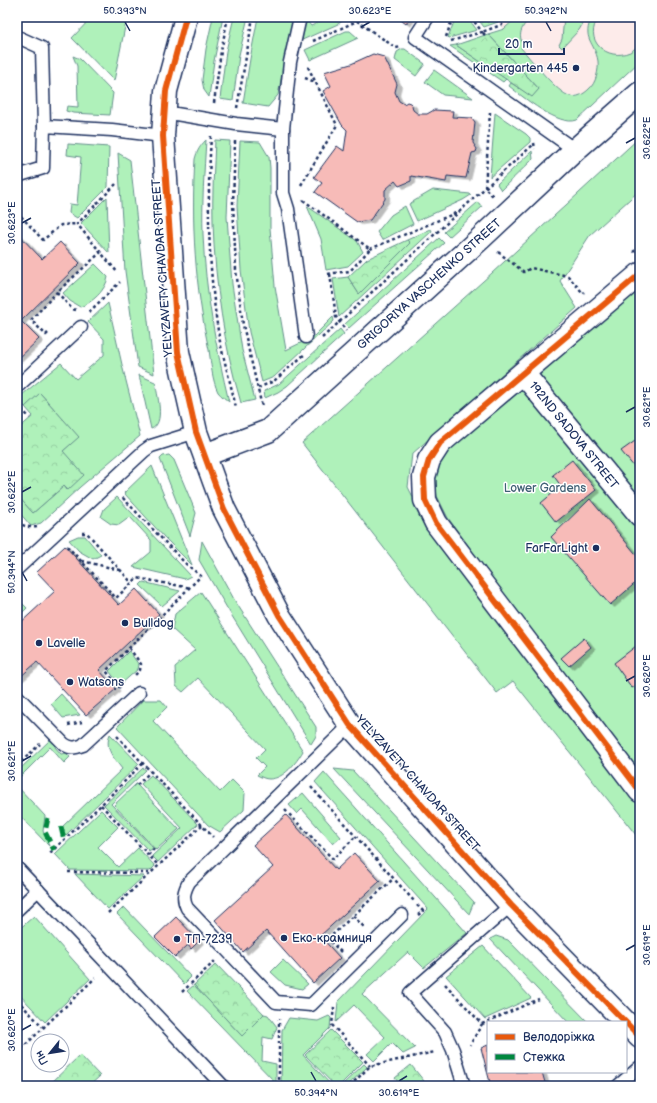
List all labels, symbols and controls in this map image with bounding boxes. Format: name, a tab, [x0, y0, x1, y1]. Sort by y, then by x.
text: 50.393°N	[103, 5, 147, 17]
text: 30.623°E	[349, 5, 392, 17]
text: 50.392°N	[524, 5, 568, 17]
scale bar	[499, 30, 564, 56]
text: 20 m	[505, 37, 532, 52]
place label: Kindergarten 445	[472, 61, 568, 76]
marker: Kindergarten 445	[571, 63, 581, 73]
text: 30.622°E	[641, 116, 653, 159]
street label: YELYZAVETY CHAVDAR STREET	[149, 178, 176, 358]
text: 30.623°E	[6, 201, 18, 244]
street label: GRIGORIYA VASCHENKO STREET	[354, 215, 505, 353]
street label: 192ND SADOVA STREET	[526, 378, 622, 493]
text: 30.621°E	[641, 386, 653, 427]
text: 30.622°E	[6, 470, 18, 513]
park label: Lower Gardens	[504, 481, 586, 496]
place label: FarFarLight	[525, 541, 588, 556]
marker: FarFarLight	[591, 543, 601, 553]
text: 50.394°N	[6, 550, 18, 594]
place label: Bulldog	[133, 616, 174, 631]
marker: Bulldog	[120, 618, 130, 628]
place label: Lavelle	[47, 636, 85, 651]
marker: Lavelle	[34, 638, 44, 648]
text: 30.620°E	[641, 654, 653, 698]
place label: Watsons	[78, 675, 124, 690]
marker: Watsons	[65, 677, 75, 687]
street label: YELYZAVETY CHAVDAR STREET	[352, 711, 483, 855]
text: 30.621°E	[6, 740, 18, 781]
text: 30.619°E	[641, 924, 653, 965]
place label: Еко-крамниця	[292, 931, 372, 946]
place label: ТП-7239	[185, 932, 232, 947]
marker: Еко-крамниця	[279, 933, 289, 943]
marker: ТП-7239	[172, 934, 182, 944]
text: 30.620°E	[6, 1008, 18, 1052]
legend	[487, 1021, 627, 1073]
text: Велодоріжка	[523, 1030, 595, 1045]
north arrow	[30, 1033, 70, 1073]
text: Пн	[32, 1048, 51, 1067]
text: Стежка	[523, 1050, 565, 1065]
text: 50.394°N	[294, 1087, 338, 1099]
text: 30.619°E	[379, 1087, 420, 1099]

